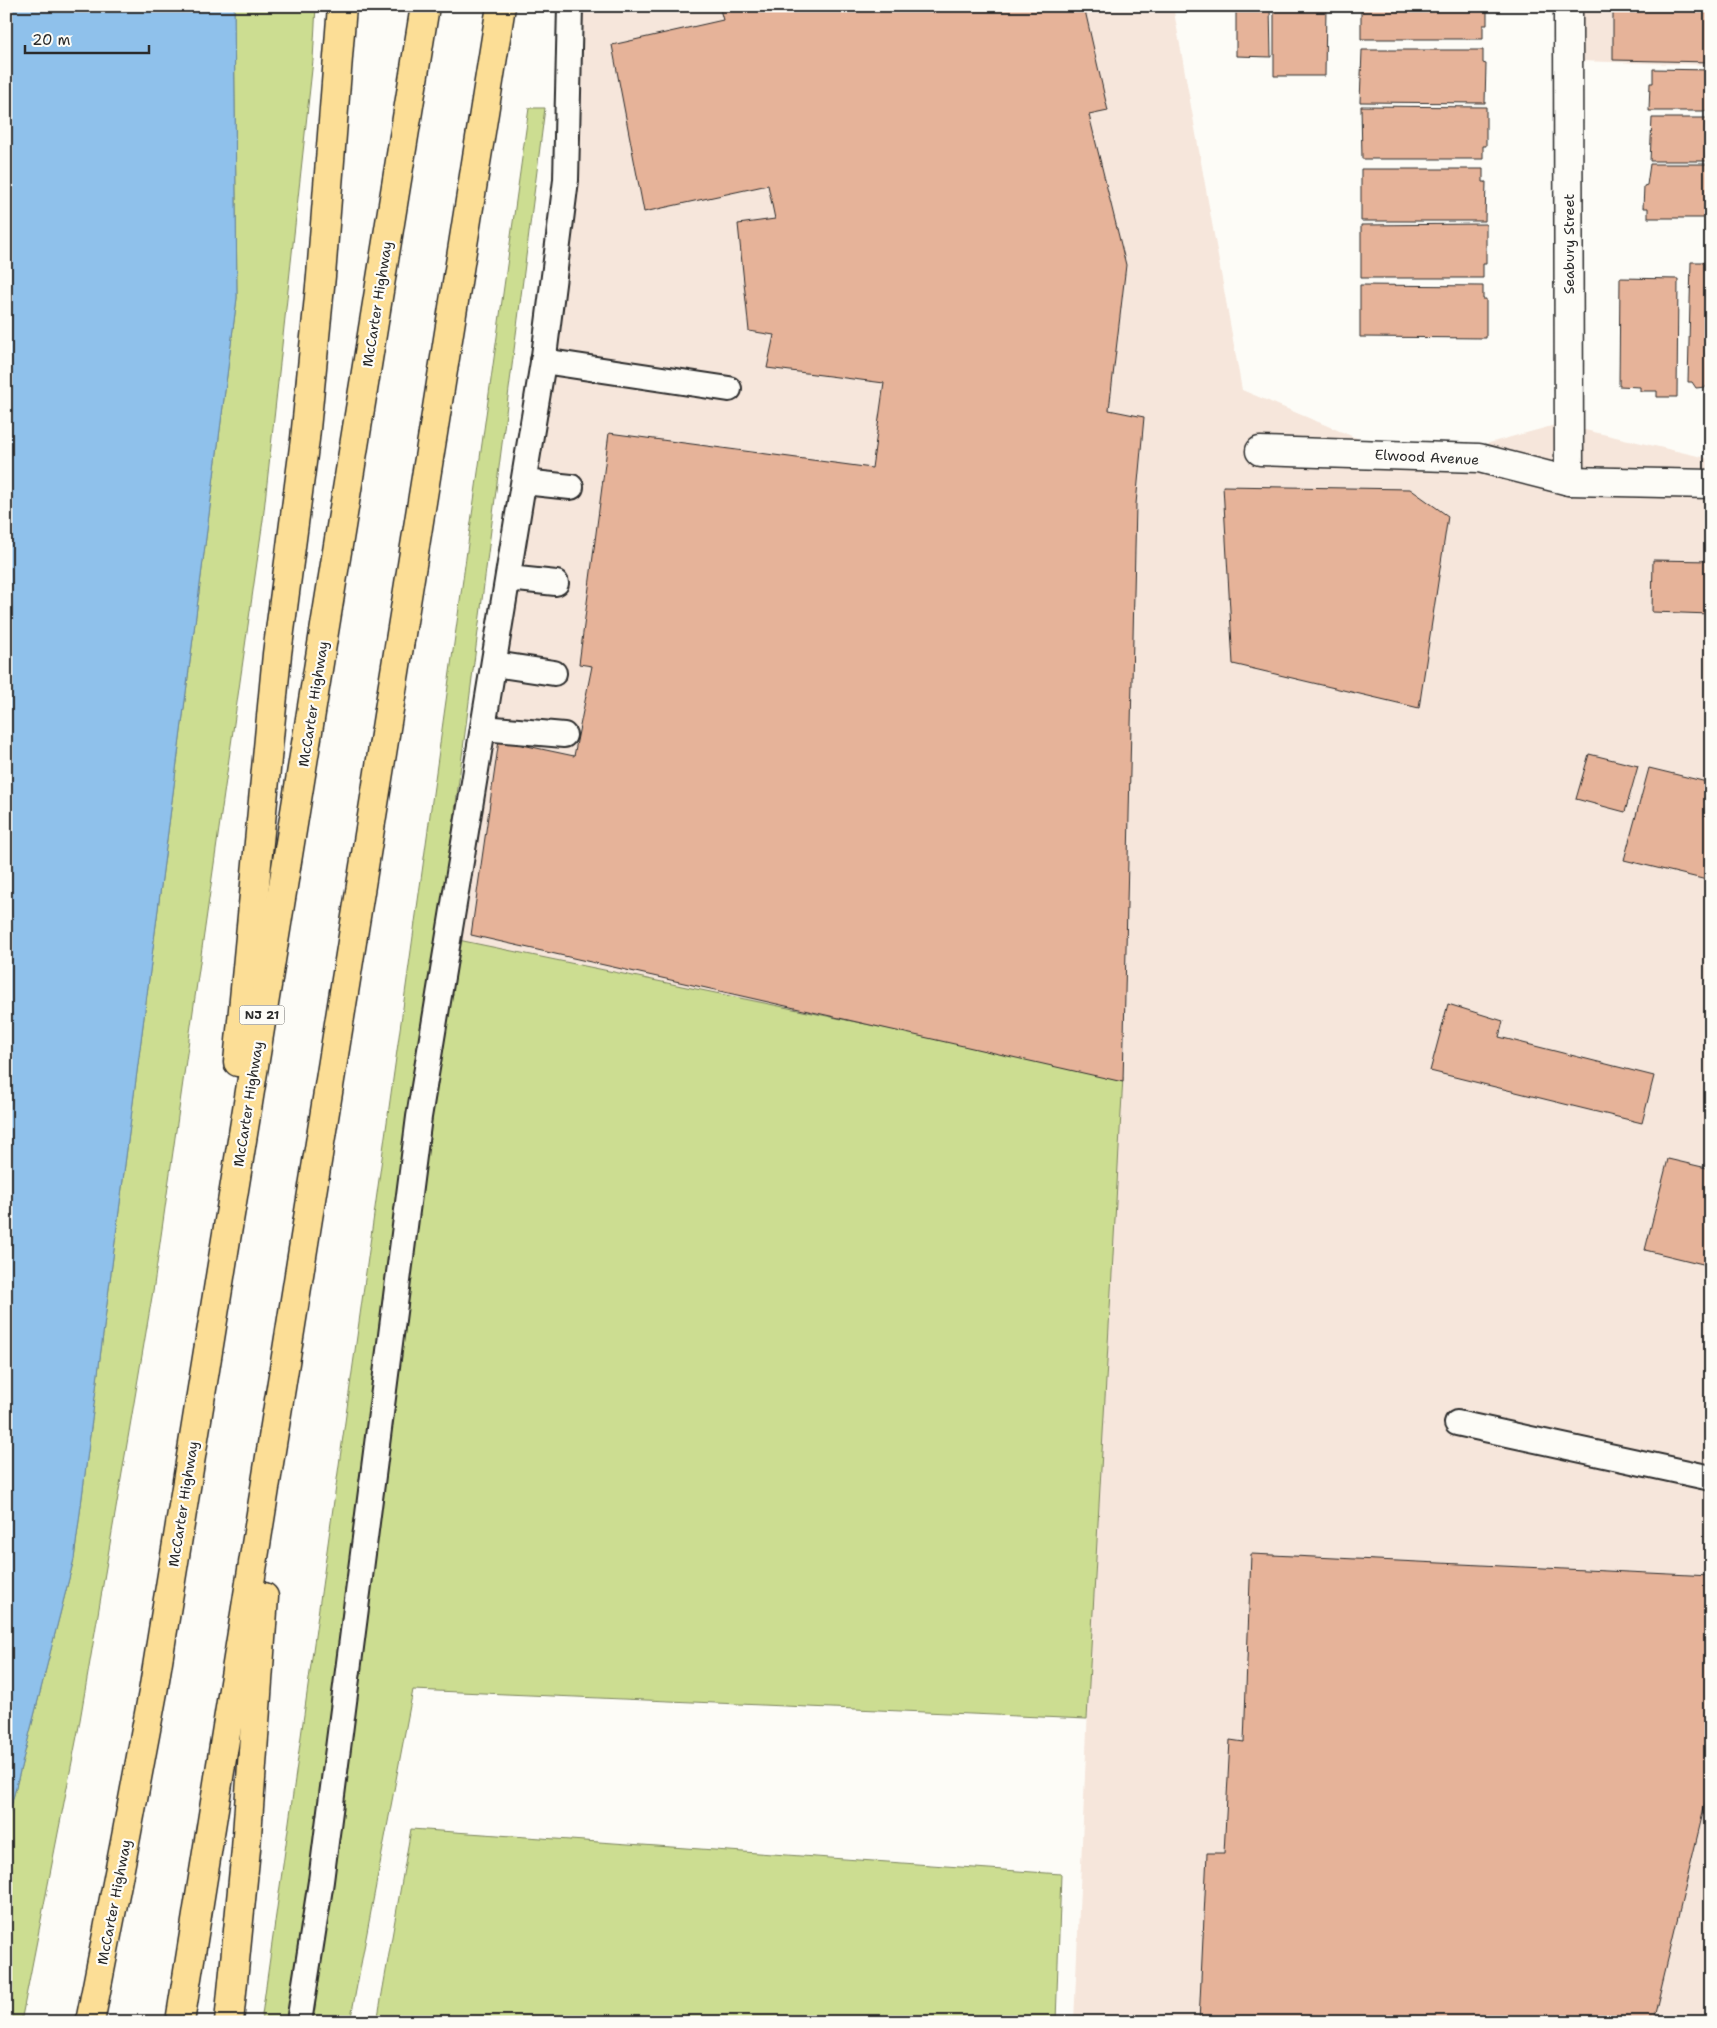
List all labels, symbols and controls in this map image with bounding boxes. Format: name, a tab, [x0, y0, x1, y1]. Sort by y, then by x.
scale bar	[25, 22, 149, 54]
text: 20 m	[32, 30, 71, 50]
street label: Seabury Street	[1560, 194, 1578, 294]
street label: McCarter Highway	[358, 240, 396, 368]
street label: Elwood Avenue	[1374, 445, 1480, 469]
street label: McCarter Highway	[294, 640, 332, 768]
road number: NJ 21	[240, 1006, 284, 1024]
street label: McCarter Highway	[229, 1040, 267, 1168]
street label: McCarter Highway	[164, 1440, 202, 1568]
street label: McCarter Highway	[93, 1838, 135, 1966]

